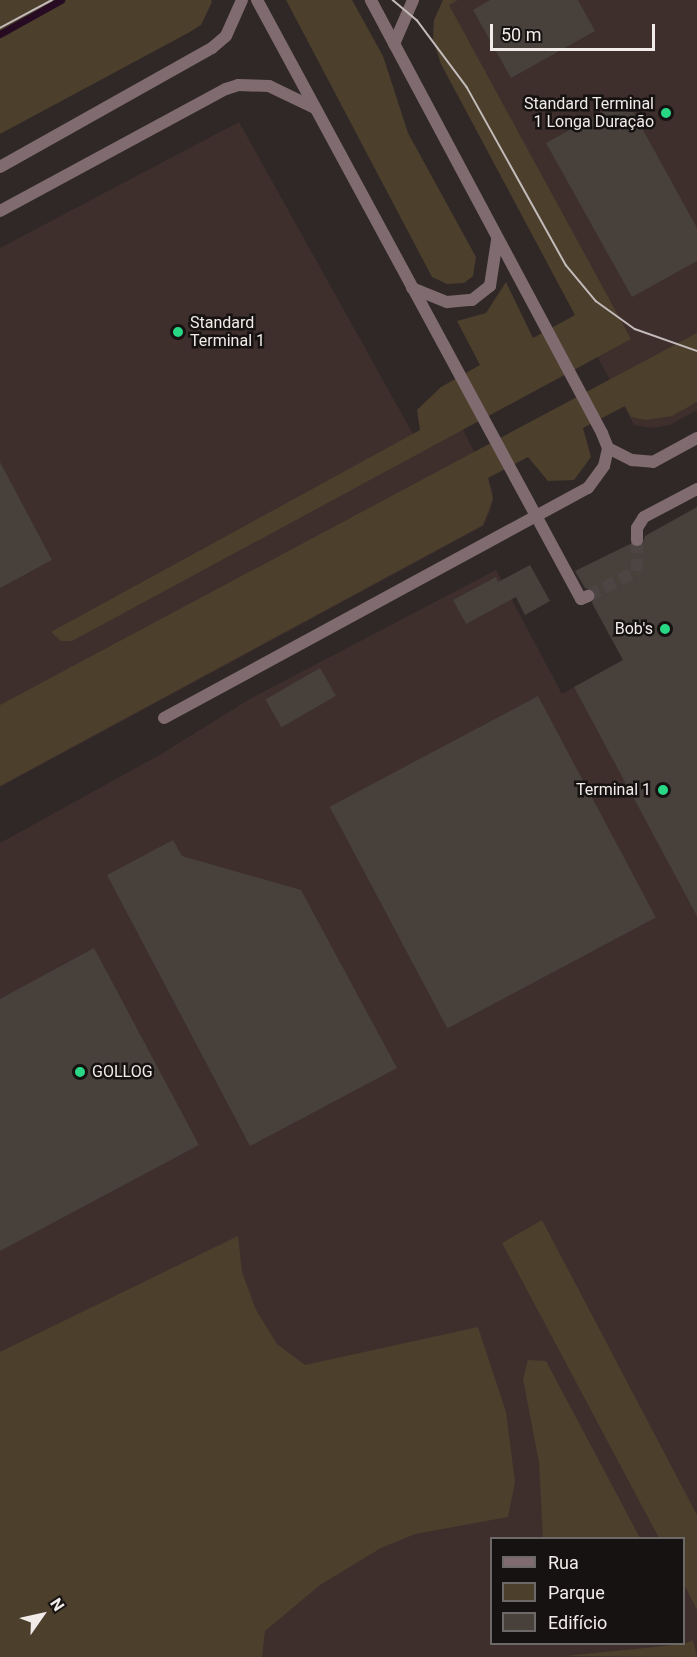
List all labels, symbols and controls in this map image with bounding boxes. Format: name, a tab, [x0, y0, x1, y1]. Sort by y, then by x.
scale bar	[493, 12, 658, 50]
text: 50 m	[501, 24, 541, 45]
place label: Standard Terminal 1 Longa Duração	[524, 94, 654, 132]
marker: Standard Terminal 1 Longa Duração	[659, 106, 673, 120]
place label: Standard Terminal 1	[190, 313, 265, 351]
marker: Standard Terminal 1	[171, 325, 185, 339]
place label: Bob's	[615, 619, 653, 639]
marker: Bob's	[658, 622, 672, 636]
place label: Terminal 1	[576, 780, 651, 800]
marker: Terminal 1	[656, 783, 670, 797]
place label: GOLLOG	[92, 1062, 153, 1082]
marker: GOLLOG	[73, 1065, 87, 1079]
legend	[490, 1537, 685, 1645]
text: Rua	[548, 1552, 579, 1573]
text: Parque	[548, 1582, 605, 1603]
north arrow	[12, 1585, 72, 1645]
text: N	[46, 1595, 68, 1615]
text: Edifício	[548, 1612, 607, 1633]

